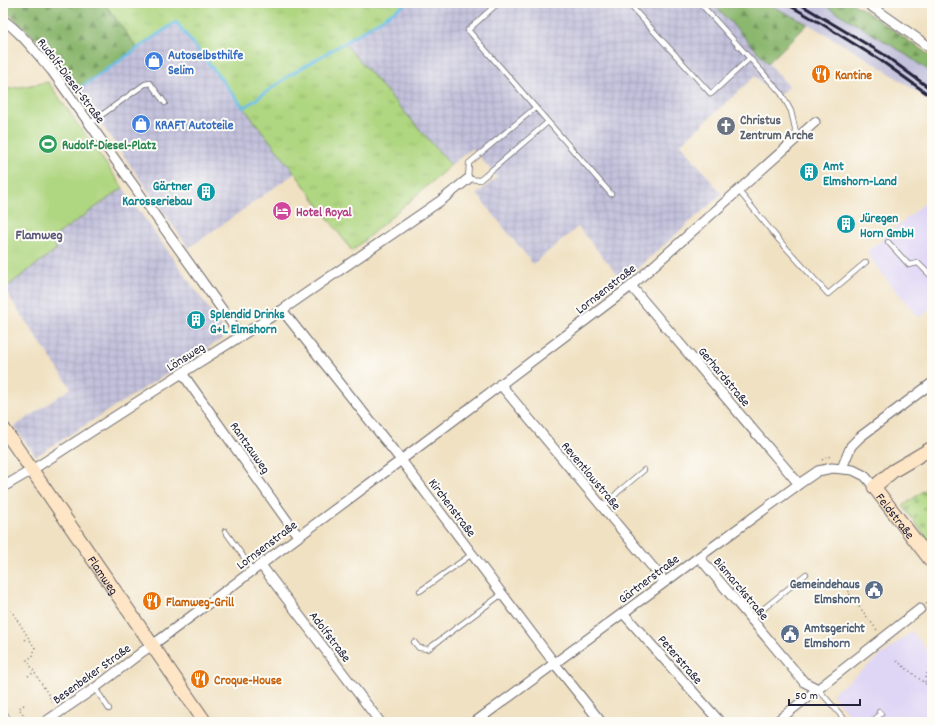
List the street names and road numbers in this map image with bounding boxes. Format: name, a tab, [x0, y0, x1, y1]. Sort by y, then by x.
street label: Rudolf-Diesel-Straße	[31, 35, 109, 128]
street label: Lornsenstraße	[572, 260, 641, 320]
street label: Lönsweg	[163, 339, 210, 377]
street label: Gerhardstraße	[692, 343, 754, 412]
street label: Rantzauweg	[224, 419, 274, 479]
street label: Reventlowstraße	[556, 438, 625, 515]
street label: Kirchenstraße	[423, 475, 480, 542]
street label: Feldstraße	[870, 490, 918, 544]
street label: Lornsenstraße	[233, 517, 302, 575]
street label: Gärtnerstraße	[615, 550, 684, 609]
street label: Flamweg	[82, 553, 122, 600]
street label: Bismarckstraße	[708, 554, 772, 626]
street label: Adolfstraße	[303, 608, 355, 667]
street label: Peterstraße	[652, 632, 706, 690]
street label: Besenbeker Straße	[49, 640, 136, 710]

